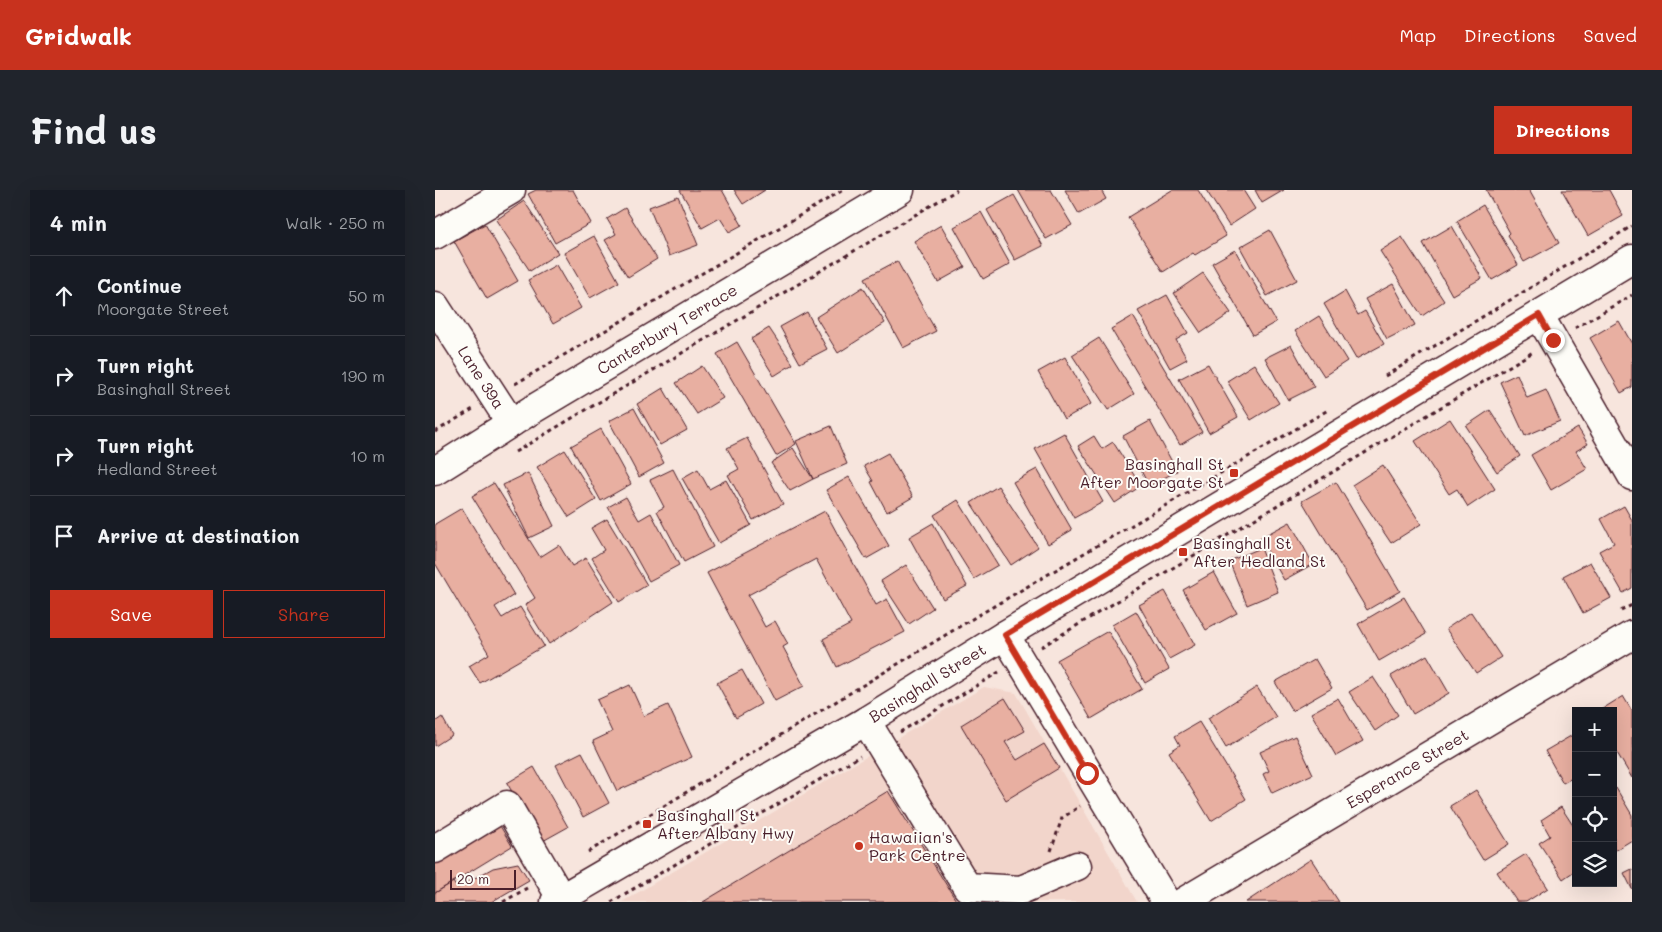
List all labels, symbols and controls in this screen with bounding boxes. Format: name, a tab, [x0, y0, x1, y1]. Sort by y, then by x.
text: Gridwalk	[25, 20, 132, 51]
text: Map	[1399, 23, 1436, 47]
text: Directions	[1464, 23, 1556, 47]
text: Saved	[1584, 23, 1637, 47]
button: Directions	[1494, 106, 1632, 154]
text: Find us	[30, 107, 157, 153]
text: 4 min	[50, 209, 107, 236]
text: Walk · 250 m	[285, 212, 385, 233]
text: Continue	[97, 273, 182, 298]
street label: Canterbury Terrace	[593, 279, 741, 379]
icon: ahead	[50, 282, 78, 310]
text: 50 m	[348, 285, 385, 306]
text: Moorgate Street	[97, 298, 229, 319]
route end	[1542, 329, 1565, 352]
street label: Lane 39a	[454, 341, 510, 413]
text: Turn right	[97, 353, 194, 378]
icon: right	[50, 362, 78, 390]
text: 190 m	[341, 365, 385, 386]
text: Basinghall Street	[97, 378, 231, 399]
text: Turn right	[97, 433, 194, 458]
icon: right	[50, 442, 78, 470]
text: 10 m	[350, 445, 385, 466]
place label: Basinghall St After Moorgate St	[1079, 453, 1224, 492]
text: Hedland Street	[97, 458, 218, 479]
marker: Basinghall St After Moorgate St	[1228, 467, 1240, 479]
icon: arrive	[50, 522, 78, 550]
text: Arrive at destination	[97, 523, 300, 548]
place label: Basinghall St After Hedland St	[1193, 532, 1326, 571]
marker: Basinghall St After Hedland St	[1177, 546, 1189, 558]
button: Save	[50, 590, 213, 638]
button: Share	[223, 590, 385, 638]
street label: Basinghall Street	[865, 638, 990, 727]
map controls	[1572, 707, 1617, 887]
button: +	[1572, 707, 1617, 752]
street label: Esperance Street	[1342, 724, 1472, 813]
button: −	[1572, 752, 1617, 797]
route start	[1076, 762, 1099, 785]
button: locate	[1572, 797, 1617, 842]
place label: Basinghall St After Albany Hwy	[657, 804, 794, 843]
marker: Basinghall St After Albany Hwy	[641, 818, 653, 830]
place label: Hawaiian's Park Centre	[869, 826, 966, 865]
marker: Hawaiian's Park Centre	[853, 840, 865, 852]
button: layers	[1572, 842, 1617, 887]
scale bar	[450, 867, 516, 890]
text: 20 m	[457, 869, 489, 888]

